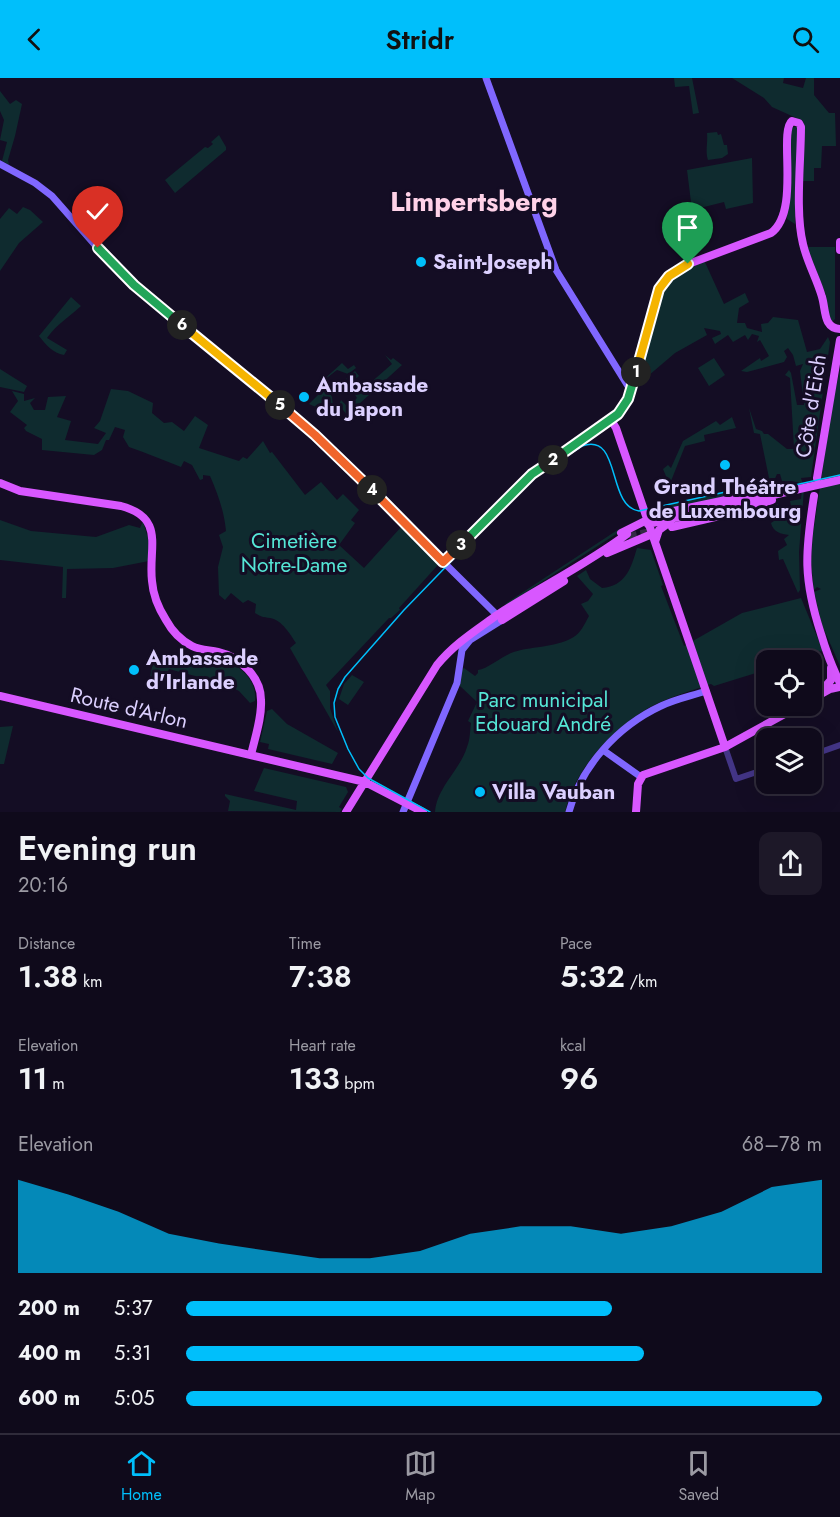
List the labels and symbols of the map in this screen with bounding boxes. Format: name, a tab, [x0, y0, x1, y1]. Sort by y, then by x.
district label: Limpertsberg	[390, 182, 558, 221]
pin	[72, 186, 123, 248]
pin	[662, 202, 713, 264]
place label: Saint-Joseph	[433, 247, 553, 277]
marker: Saint-Joseph	[414, 255, 428, 269]
pin: 6	[167, 310, 197, 340]
street label: Côte d'Eich	[788, 352, 834, 460]
pin: 1	[621, 357, 651, 387]
place label: Ambassade du Japon	[315, 370, 428, 424]
pin: 5	[265, 390, 295, 420]
marker: Ambassade du Japon	[297, 390, 311, 404]
pin: 2	[538, 445, 568, 475]
marker: Grand Théâtre de Luxembourg	[718, 458, 732, 472]
place label: Grand Théâtre de Luxembourg	[649, 472, 801, 526]
pin: 4	[357, 475, 387, 505]
park label: Cimetière Notre-Dame	[241, 526, 347, 580]
pin: 3	[446, 530, 476, 560]
place label: Ambassade d'Irlande	[145, 643, 258, 697]
marker: Ambassade d'Irlande	[127, 663, 141, 677]
street label: Route d'Arlon	[67, 680, 191, 736]
park label: Parc municipal Edouard André	[475, 685, 611, 739]
place label: Villa Vauban	[491, 777, 615, 807]
marker: Villa Vauban	[473, 785, 487, 799]

